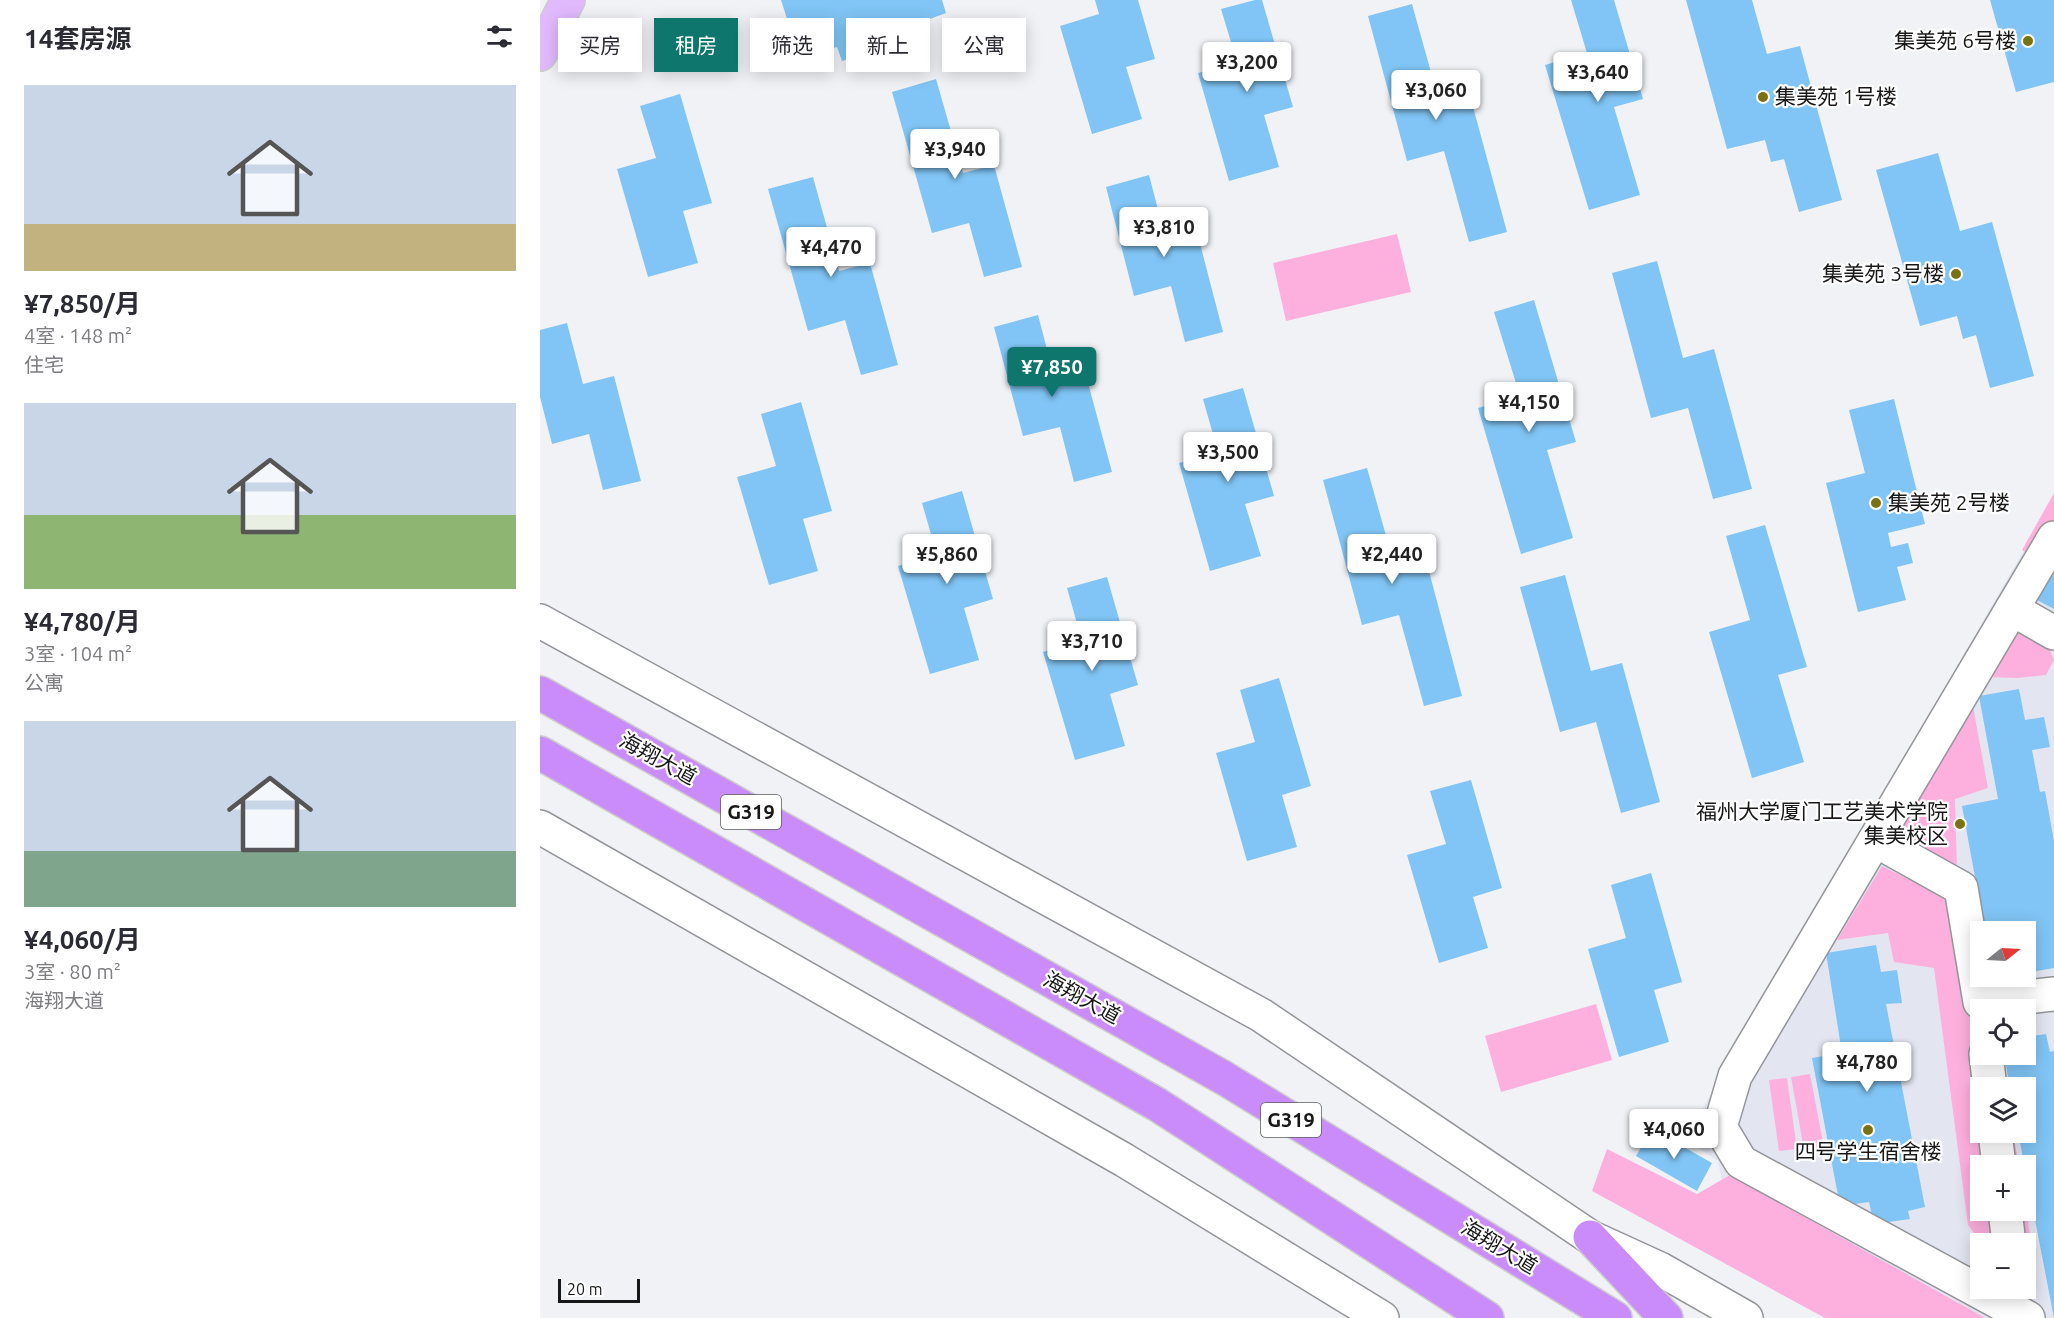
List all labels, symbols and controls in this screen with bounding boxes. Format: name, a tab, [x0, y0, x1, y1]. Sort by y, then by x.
chip: 买房	[558, 18, 642, 72]
chip: 租房	[654, 18, 738, 72]
chip: 筛选	[750, 18, 834, 72]
chip: 新上	[846, 18, 930, 72]
chip: 公寓	[942, 18, 1026, 72]
icon: filters	[483, 20, 516, 53]
text: 14套房源	[24, 24, 131, 53]
place label: 集美苑 6号楼	[1894, 28, 2016, 52]
marker: 集美苑 6号楼	[2021, 34, 2035, 48]
pin: ¥3,200	[1198, 42, 1296, 93]
text: ¥3,200	[1216, 50, 1278, 73]
pin: ¥3,640	[1549, 52, 1647, 103]
text: ¥3,640	[1567, 60, 1629, 83]
pin: ¥3,060	[1387, 70, 1485, 121]
text: ¥3,060	[1405, 78, 1467, 101]
place label: 集美苑 1号楼	[1775, 84, 1897, 108]
marker: 集美苑 1号楼	[1756, 90, 1770, 104]
icon: home	[216, 124, 324, 232]
pin: ¥3,940	[906, 129, 1004, 180]
text: ¥3,940	[924, 137, 986, 160]
pin: ¥3,810	[1115, 207, 1213, 258]
text: ¥3,810	[1133, 215, 1195, 238]
pin: ¥4,470	[782, 227, 880, 278]
text: ¥4,470	[800, 235, 862, 258]
place label: 集美苑 3号楼	[1822, 261, 1944, 285]
marker: 集美苑 3号楼	[1949, 267, 1963, 281]
text: ¥7,850/月	[24, 289, 141, 318]
text: 4室 · 148 m²	[24, 324, 132, 347]
pin: ¥7,850	[1003, 347, 1101, 398]
text: 住宅	[24, 353, 64, 376]
text: ¥7,850	[1021, 355, 1083, 378]
pin: ¥4,150	[1480, 382, 1578, 433]
text: ¥4,150	[1498, 390, 1560, 413]
pin: ¥3,500	[1179, 432, 1277, 483]
text: ¥3,500	[1197, 440, 1259, 463]
icon: home	[216, 442, 324, 550]
place label: 集美苑 2号楼	[1888, 490, 2010, 514]
marker: 集美苑 2号楼	[1869, 496, 1883, 510]
pin: ¥5,860	[898, 534, 996, 585]
pin: ¥2,440	[1343, 534, 1441, 585]
text: ¥5,860	[916, 542, 978, 565]
text: ¥2,440	[1361, 542, 1423, 565]
text: ¥4,780/月	[24, 607, 141, 636]
pin: ¥3,710	[1043, 621, 1141, 672]
text: ¥3,710	[1061, 629, 1123, 652]
text: 3室 · 104 m²	[24, 642, 132, 665]
text: 公寓	[24, 671, 64, 694]
street label: 海翔大道	[616, 727, 701, 789]
icon: home	[216, 760, 324, 868]
road number: G319	[721, 795, 781, 829]
place label: 福州大学厦门工艺美术学院 集美校区	[1696, 799, 1948, 847]
marker: 福州大学厦门工艺美术学院 集美校区	[1953, 817, 1967, 831]
north arrow	[1970, 921, 2036, 987]
map controls	[1970, 921, 2036, 1299]
text: ¥4,060/月	[24, 925, 141, 954]
text: 3室 · 80 m²	[24, 960, 121, 983]
street label: 海翔大道	[1040, 966, 1125, 1028]
text: 海翔大道	[24, 989, 104, 1012]
button: locate	[1970, 999, 2036, 1065]
pin: ¥4,780	[1818, 1042, 1916, 1093]
text: ¥4,780	[1836, 1050, 1898, 1073]
button: layers	[1970, 1077, 2036, 1143]
road number: G319	[1261, 1103, 1321, 1137]
pin: ¥4,060	[1625, 1109, 1723, 1160]
text: ¥4,060	[1643, 1117, 1705, 1140]
marker: 四号学生宿舍楼	[1861, 1123, 1875, 1137]
place label: 四号学生宿舍楼	[1795, 1139, 1942, 1163]
button: +	[1970, 1155, 2036, 1221]
street label: 海翔大道	[1457, 1214, 1542, 1278]
button: −	[1970, 1233, 2036, 1299]
scale bar	[558, 1276, 640, 1304]
text: 20 m	[567, 1280, 603, 1298]

